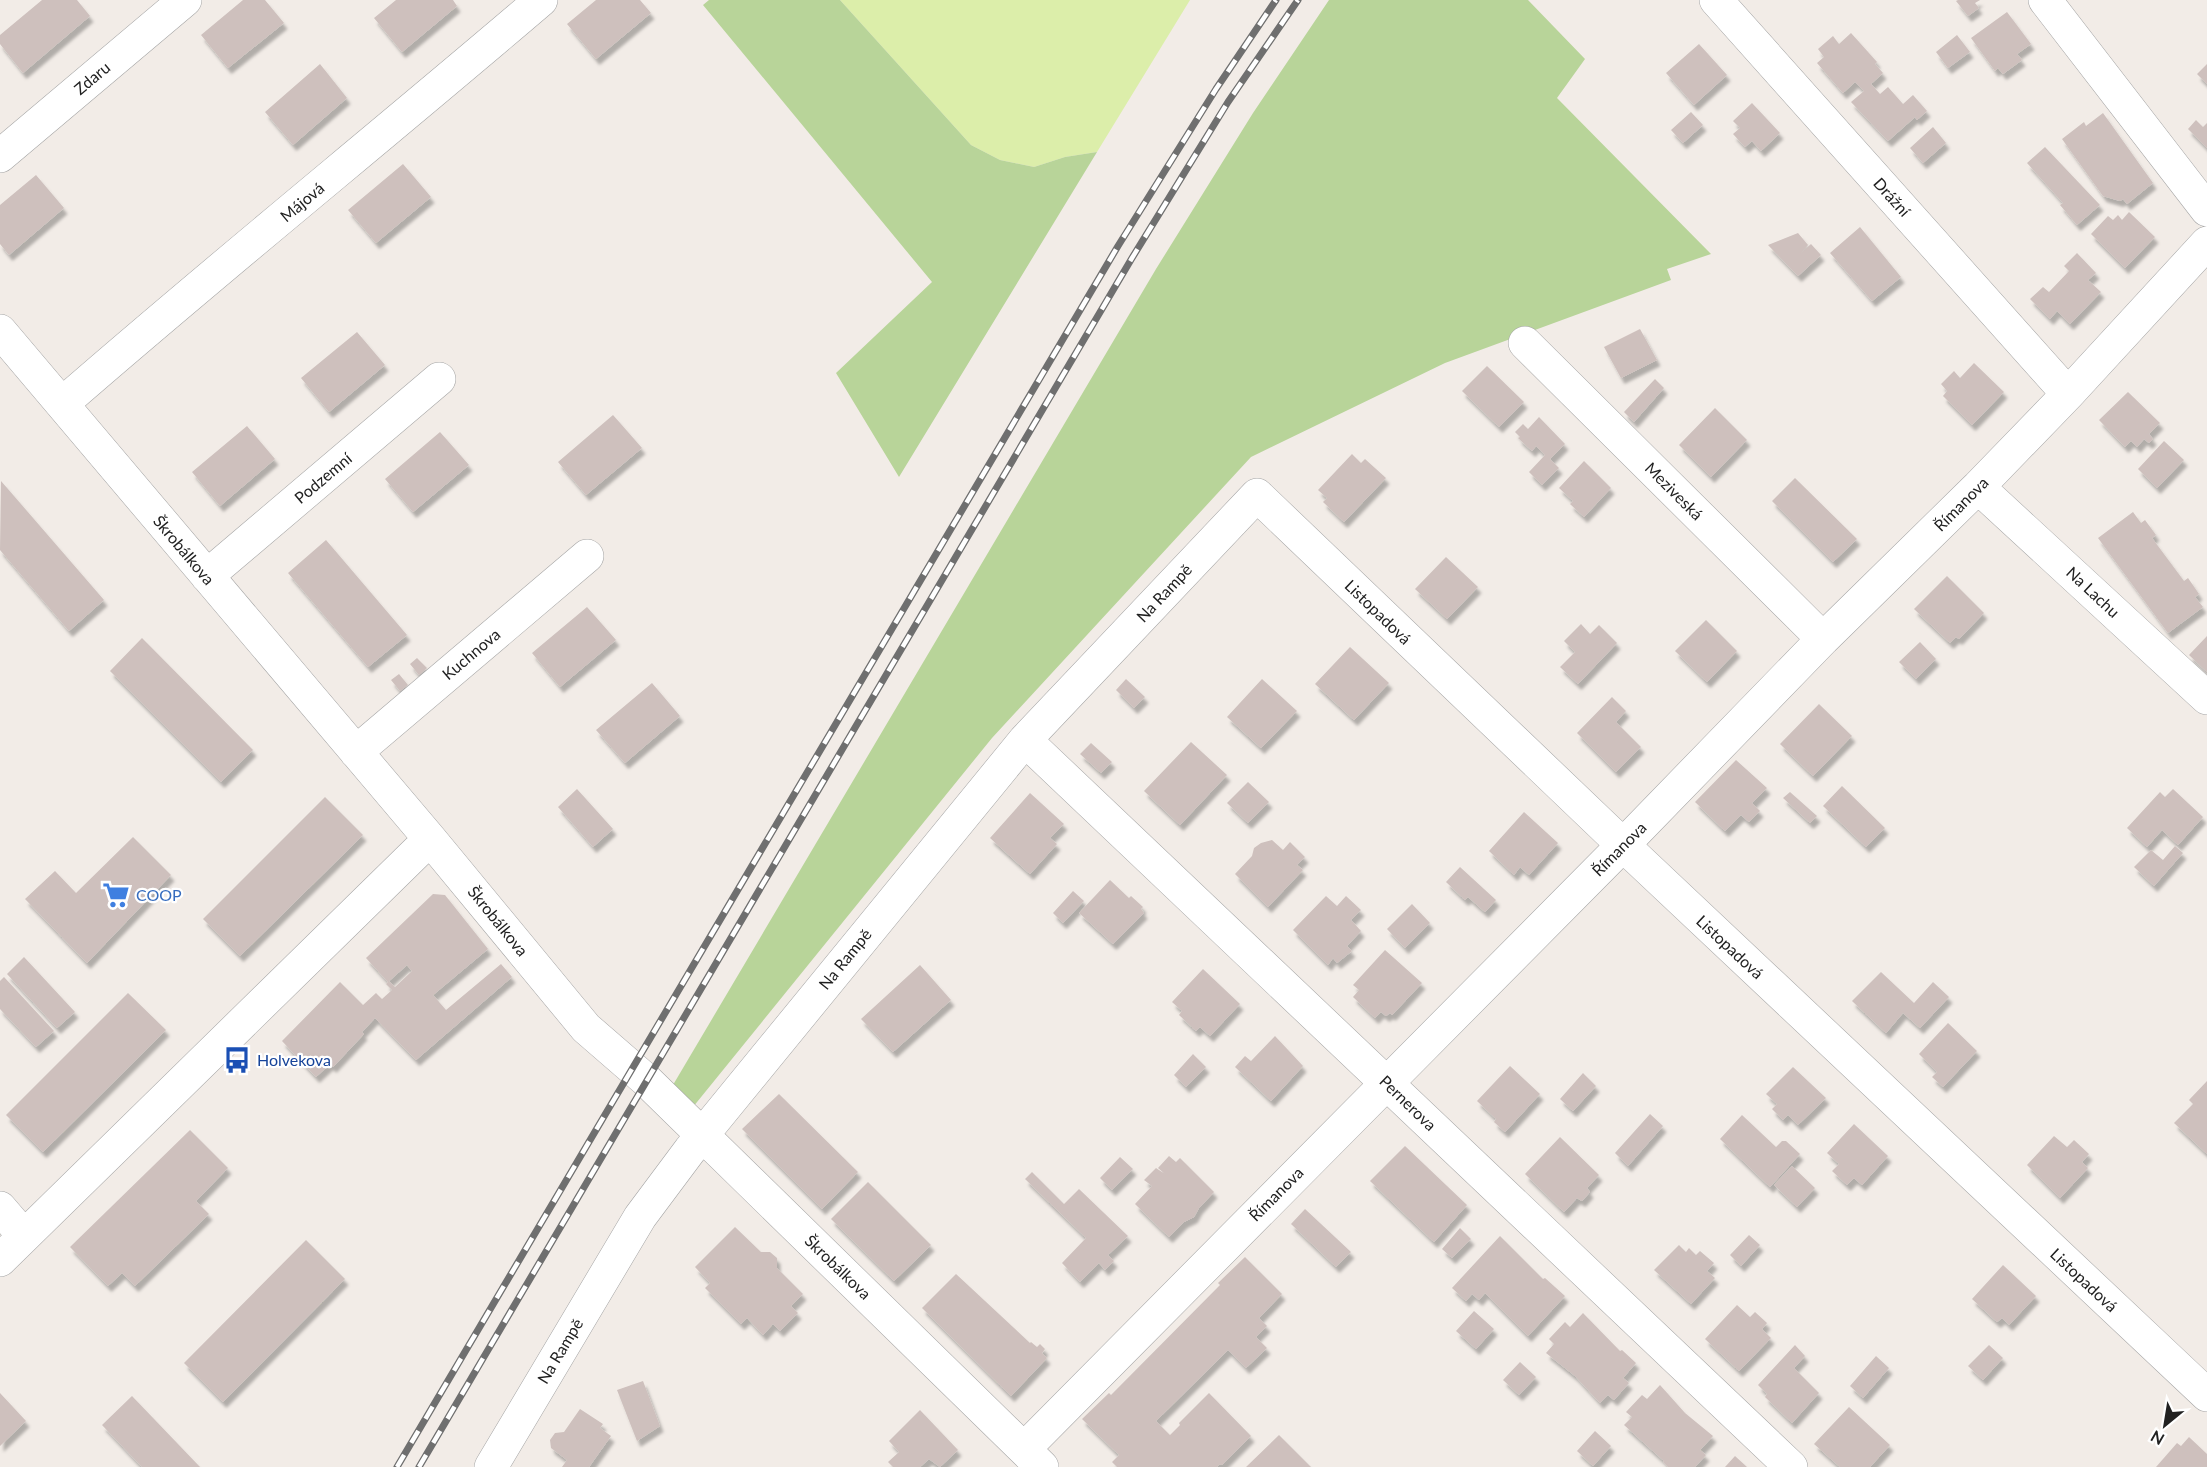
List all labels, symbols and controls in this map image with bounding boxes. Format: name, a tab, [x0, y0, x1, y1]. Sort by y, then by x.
street label: Zdaru	[70, 57, 113, 98]
street label: Drážní	[1870, 173, 1915, 221]
street label: Májová	[276, 178, 327, 225]
street label: Podzemní	[290, 448, 356, 507]
street label: Meziveská	[1642, 458, 1707, 523]
street label: Římanova	[1930, 473, 1992, 535]
street label: Škrobálkova	[150, 511, 219, 588]
street label: Na Rampě	[1132, 560, 1195, 626]
street label: Na Lachu	[2063, 562, 2124, 621]
street label: Listopadová	[1341, 575, 1415, 648]
street label: Kuchnova	[438, 624, 503, 683]
street label: Římanova	[1588, 818, 1650, 880]
supermarket icon: COOP	[101, 880, 131, 910]
street label: Škrobálkova	[464, 882, 532, 959]
place label: COOP	[136, 885, 182, 904]
street label: Listopadová	[1693, 911, 1768, 982]
street label: Na Rampě	[814, 925, 875, 993]
bus stop icon: Holvekova	[222, 1045, 252, 1075]
place label: Holvekova	[257, 1050, 331, 1069]
street label: Pernerova	[1376, 1071, 1441, 1134]
street label: Římanova	[1245, 1163, 1307, 1225]
street label: Škrobálkova	[801, 1230, 875, 1303]
street label: Listopadová	[2047, 1244, 2122, 1315]
street label: Na Rampě	[533, 1315, 586, 1387]
north arrow	[2135, 1395, 2195, 1455]
text: N	[2147, 1427, 2167, 1450]

